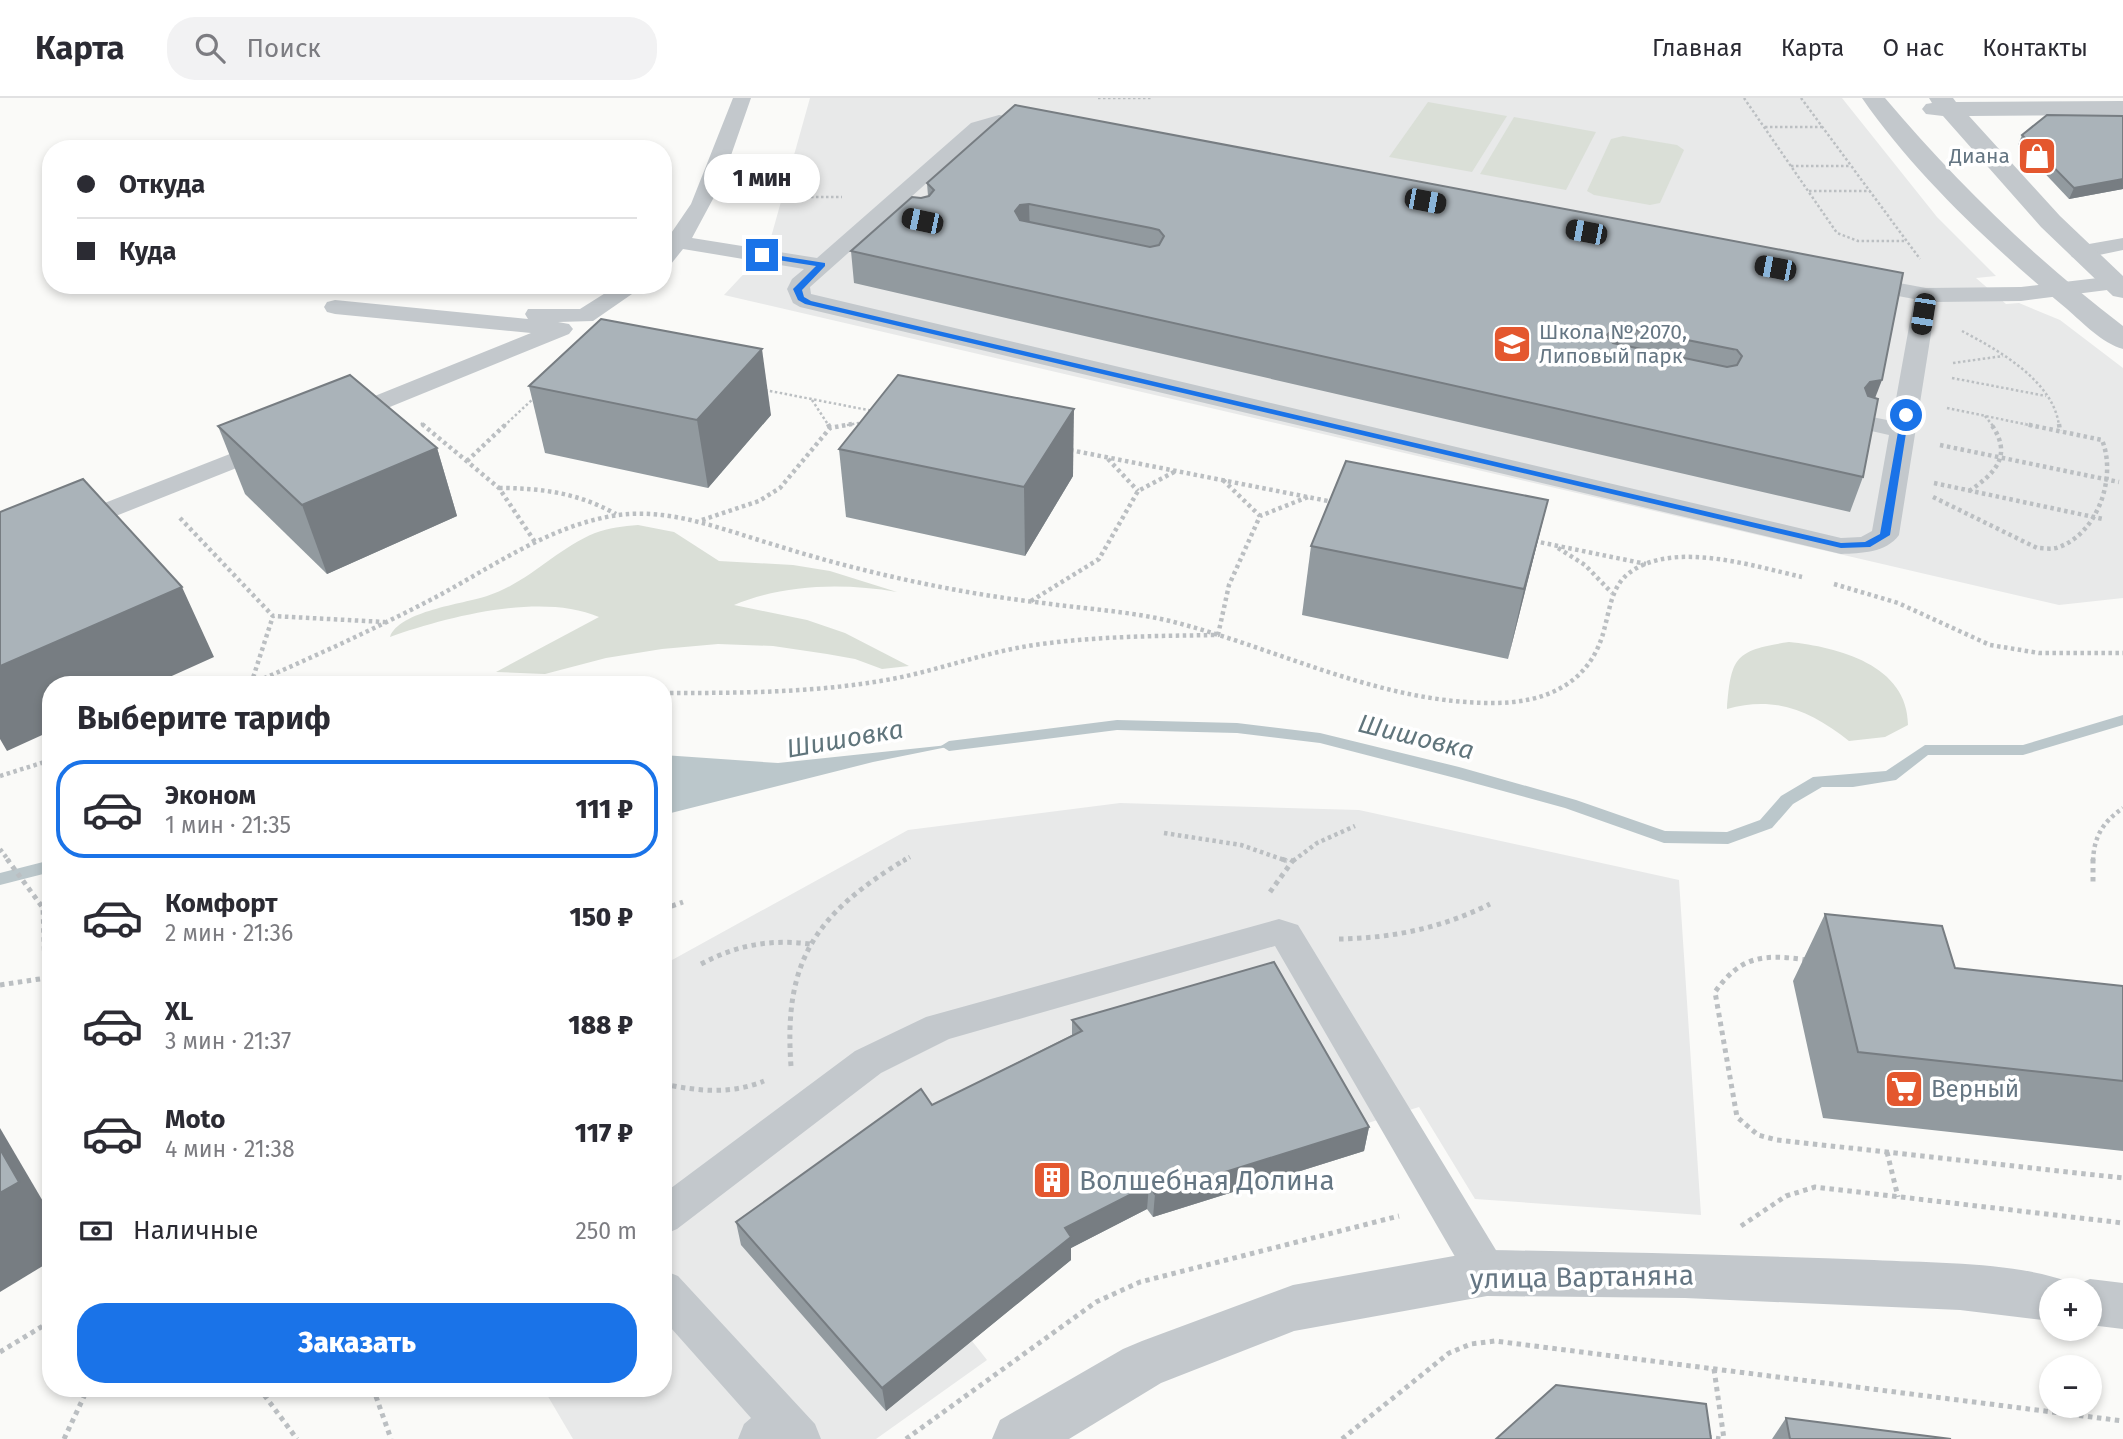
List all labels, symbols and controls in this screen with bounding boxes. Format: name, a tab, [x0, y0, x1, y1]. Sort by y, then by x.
search box	[167, 17, 657, 80]
text: Карта	[35, 28, 125, 68]
icon: search	[191, 29, 229, 67]
text: Поиск	[247, 33, 321, 64]
text: Главная	[1652, 34, 1743, 62]
text: Карта	[1781, 34, 1844, 62]
text: О нас	[1882, 34, 1944, 62]
text: Контакты	[1982, 34, 2088, 62]
shop icon: Диана	[2016, 135, 2058, 177]
place label: Диана	[1948, 143, 2010, 169]
callout: 1 мин	[704, 153, 820, 202]
text: 1 мин	[733, 164, 791, 192]
text: Откуда	[119, 169, 205, 200]
car	[1403, 187, 1448, 215]
car	[900, 206, 945, 236]
car	[1564, 218, 1609, 246]
text: Куда	[119, 236, 177, 267]
route end	[746, 239, 778, 271]
car	[1753, 254, 1798, 282]
car	[1910, 292, 1937, 336]
place label: Школа № 2070, Липовый парк	[1539, 319, 1687, 369]
school or university icon: Школа № 2070, Липовый парк	[1491, 323, 1533, 365]
route start	[1890, 399, 1922, 431]
text: Выберите тариф	[77, 699, 331, 737]
water label: Шишовка	[1355, 708, 1477, 766]
water label: Шишовка	[784, 713, 906, 765]
icon: car	[81, 778, 144, 841]
text: Эконом	[165, 780, 256, 811]
text: 111 ₽	[575, 794, 633, 825]
text: 1 мин · 21:35	[165, 811, 291, 839]
icon: car	[81, 886, 144, 949]
text: Комфорт	[165, 888, 278, 919]
text: 150 ₽	[569, 902, 633, 933]
text: 2 мин · 21:36	[165, 919, 293, 947]
icon: car	[81, 994, 144, 1057]
text: XL	[165, 996, 193, 1027]
text: 188 ₽	[568, 1010, 633, 1041]
text: 3 мин · 21:37	[165, 1027, 291, 1055]
supermarket icon: Верный	[1883, 1068, 1925, 1110]
place label: Верный	[1931, 1075, 2019, 1103]
icon: car	[81, 1102, 144, 1165]
text: Moto	[165, 1104, 225, 1135]
text: 117 ₽	[575, 1118, 633, 1149]
text: 4 мин · 21:38	[165, 1135, 295, 1163]
building icon: Волшебная Долина	[1031, 1159, 1073, 1201]
place label: Волшебная Долина	[1079, 1164, 1335, 1197]
icon: cash	[77, 1212, 115, 1250]
text: Наличные	[133, 1215, 258, 1246]
text: 250 m	[575, 1217, 637, 1245]
street label: улица Вартаняна	[1470, 1259, 1694, 1295]
map controls	[2039, 1278, 2102, 1418]
button: +	[2039, 1278, 2102, 1341]
button: Заказать	[77, 1303, 637, 1383]
button: −	[2039, 1355, 2102, 1418]

